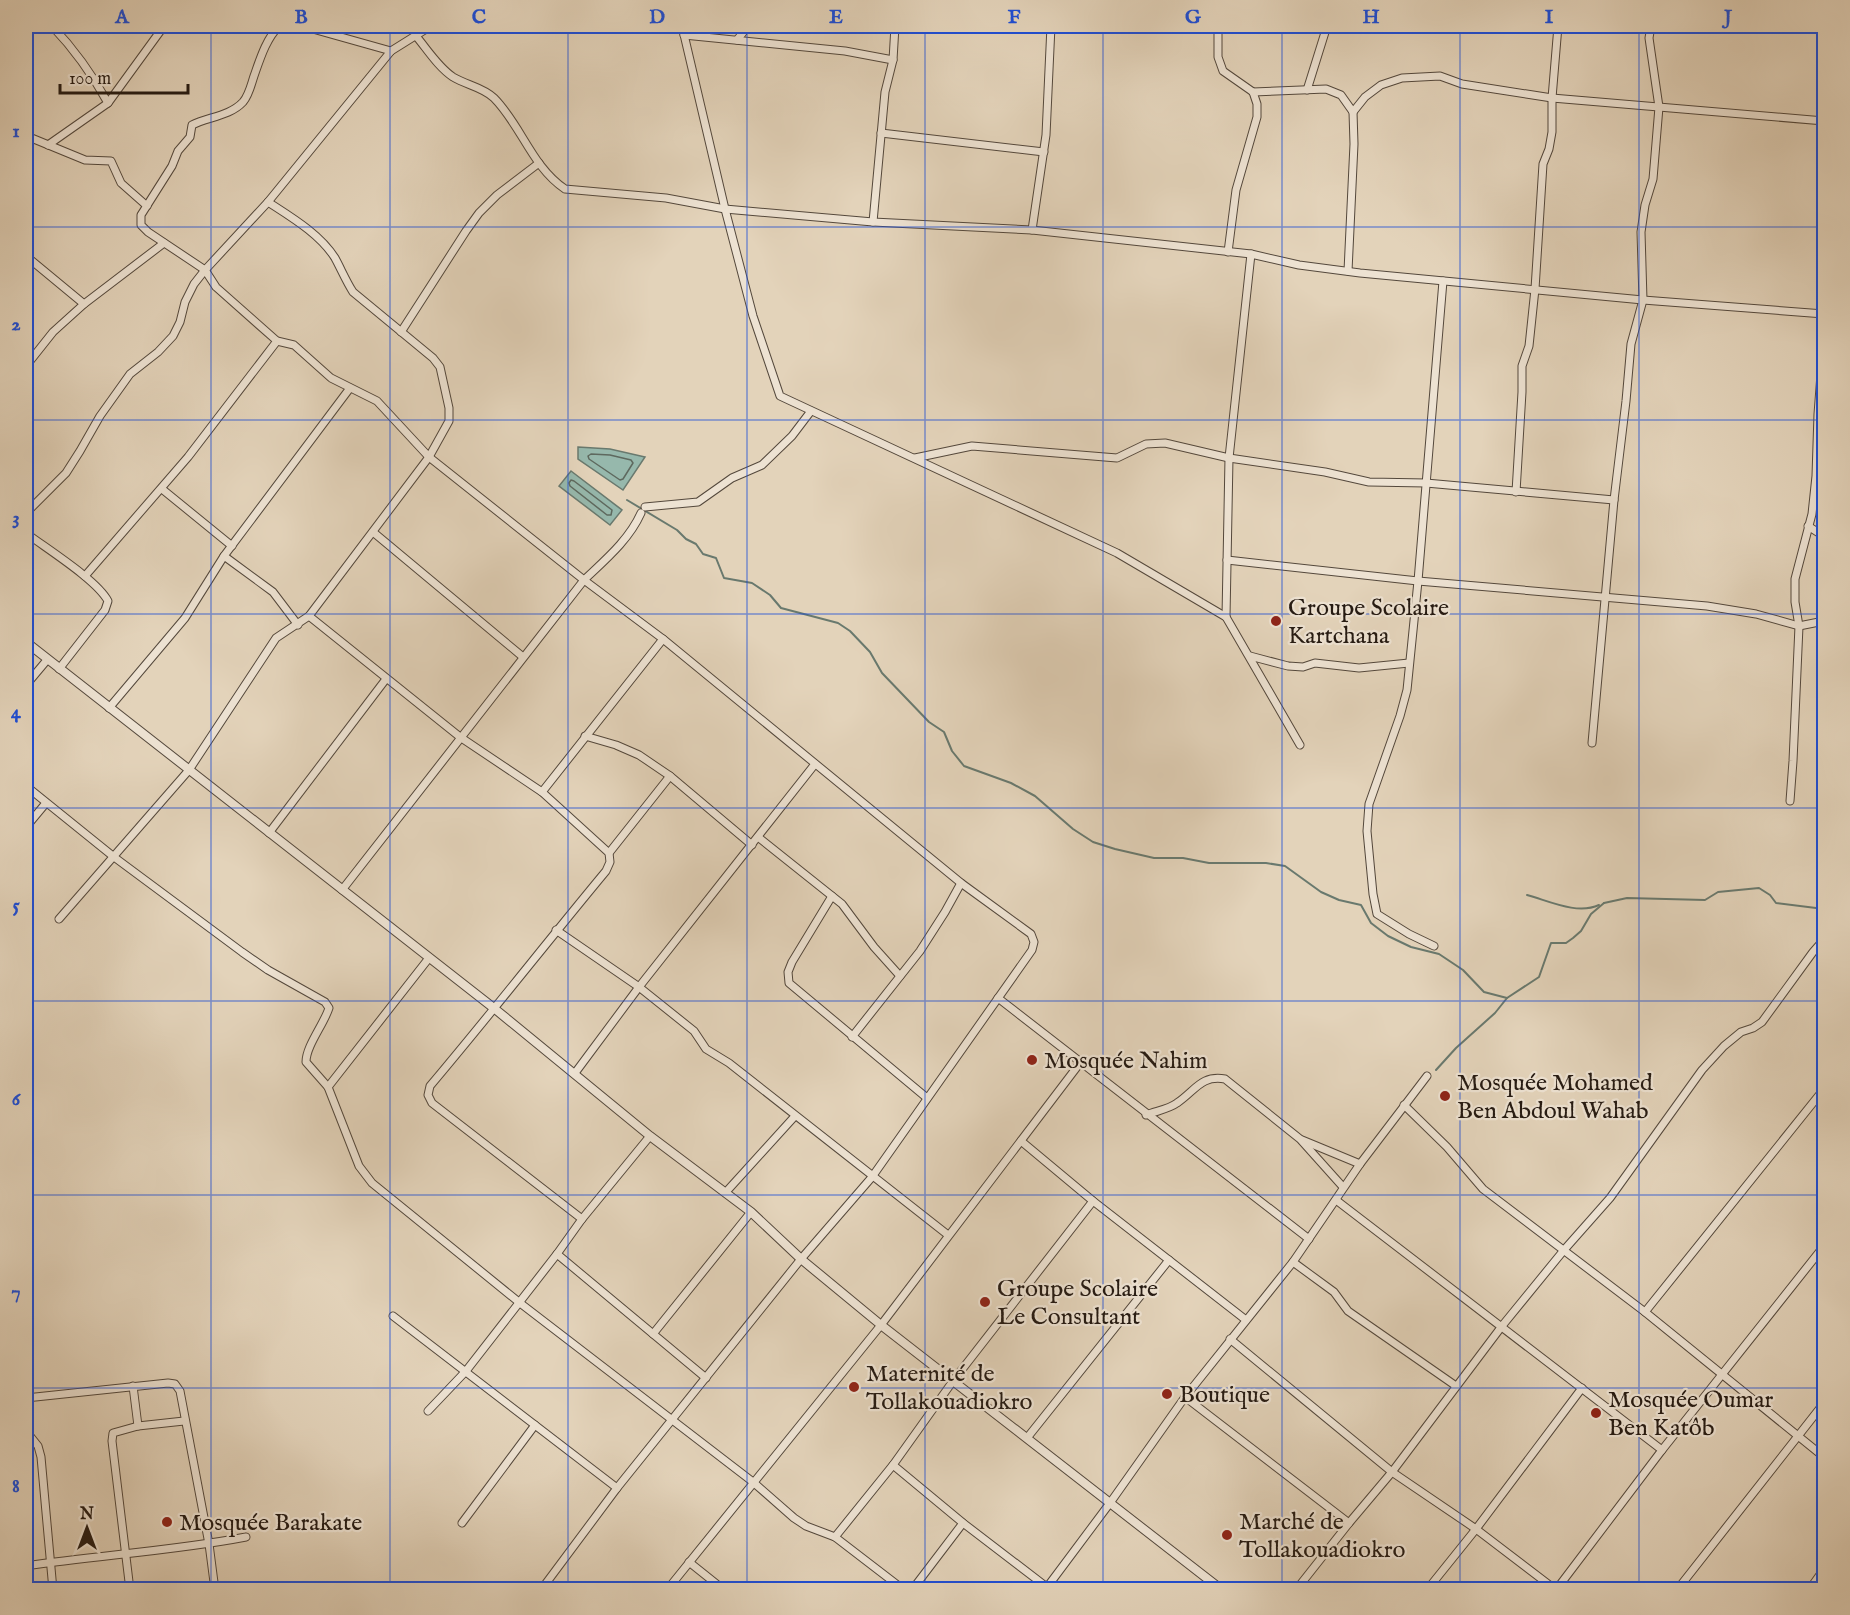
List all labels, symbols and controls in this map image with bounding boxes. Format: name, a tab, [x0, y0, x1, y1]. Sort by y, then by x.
text: A	[114, 5, 130, 30]
text: B	[294, 5, 308, 30]
text: C	[472, 5, 486, 30]
text: D	[649, 5, 665, 30]
text: E	[829, 5, 843, 30]
text: F	[1008, 5, 1021, 30]
text: G	[1185, 5, 1202, 30]
text: H	[1362, 5, 1380, 30]
text: I	[1545, 5, 1554, 30]
text: J	[1721, 5, 1733, 30]
scale bar	[60, 57, 188, 95]
text: 100 m	[69, 68, 111, 91]
text: 1	[12, 119, 20, 144]
text: 2	[11, 312, 21, 337]
text: 3	[12, 506, 20, 531]
place label: Groupe Scolaire Kartchana	[1288, 593, 1449, 652]
marker: Groupe Scolaire Kartchana	[1269, 614, 1283, 628]
text: 4	[11, 700, 22, 725]
text: 5	[12, 893, 20, 918]
place label: Mosquée Nahim	[1044, 1046, 1207, 1077]
marker: Mosquée Nahim	[1025, 1053, 1039, 1067]
place label: Mosquée Mohamed Ben Abdoul Wahab	[1457, 1068, 1653, 1127]
text: 6	[12, 1087, 22, 1112]
marker: Mosquée Mohamed Ben Abdoul Wahab	[1438, 1089, 1452, 1103]
place label: Groupe Scolaire Le Consultant	[997, 1274, 1158, 1333]
text: 7	[11, 1280, 21, 1305]
marker: Groupe Scolaire Le Consultant	[978, 1295, 992, 1309]
place label: Maternité de Tollakouadiokro	[866, 1359, 1033, 1418]
marker: Maternité de Tollakouadiokro	[847, 1380, 861, 1394]
place label: Boutique	[1179, 1380, 1270, 1411]
place label: Mosquée Oumar Ben Katôb	[1608, 1385, 1774, 1444]
marker: Boutique	[1160, 1387, 1174, 1401]
marker: Mosquée Oumar Ben Katôb	[1589, 1406, 1603, 1420]
text: 8	[12, 1474, 20, 1499]
north arrow	[57, 1498, 117, 1558]
text: N	[79, 1505, 94, 1525]
place label: Marché de Tollakouadiokro	[1239, 1507, 1406, 1566]
place label: Mosquée Barakate	[179, 1508, 362, 1539]
marker: Mosquée Barakate	[160, 1515, 174, 1529]
marker: Marché de Tollakouadiokro	[1220, 1528, 1234, 1542]

